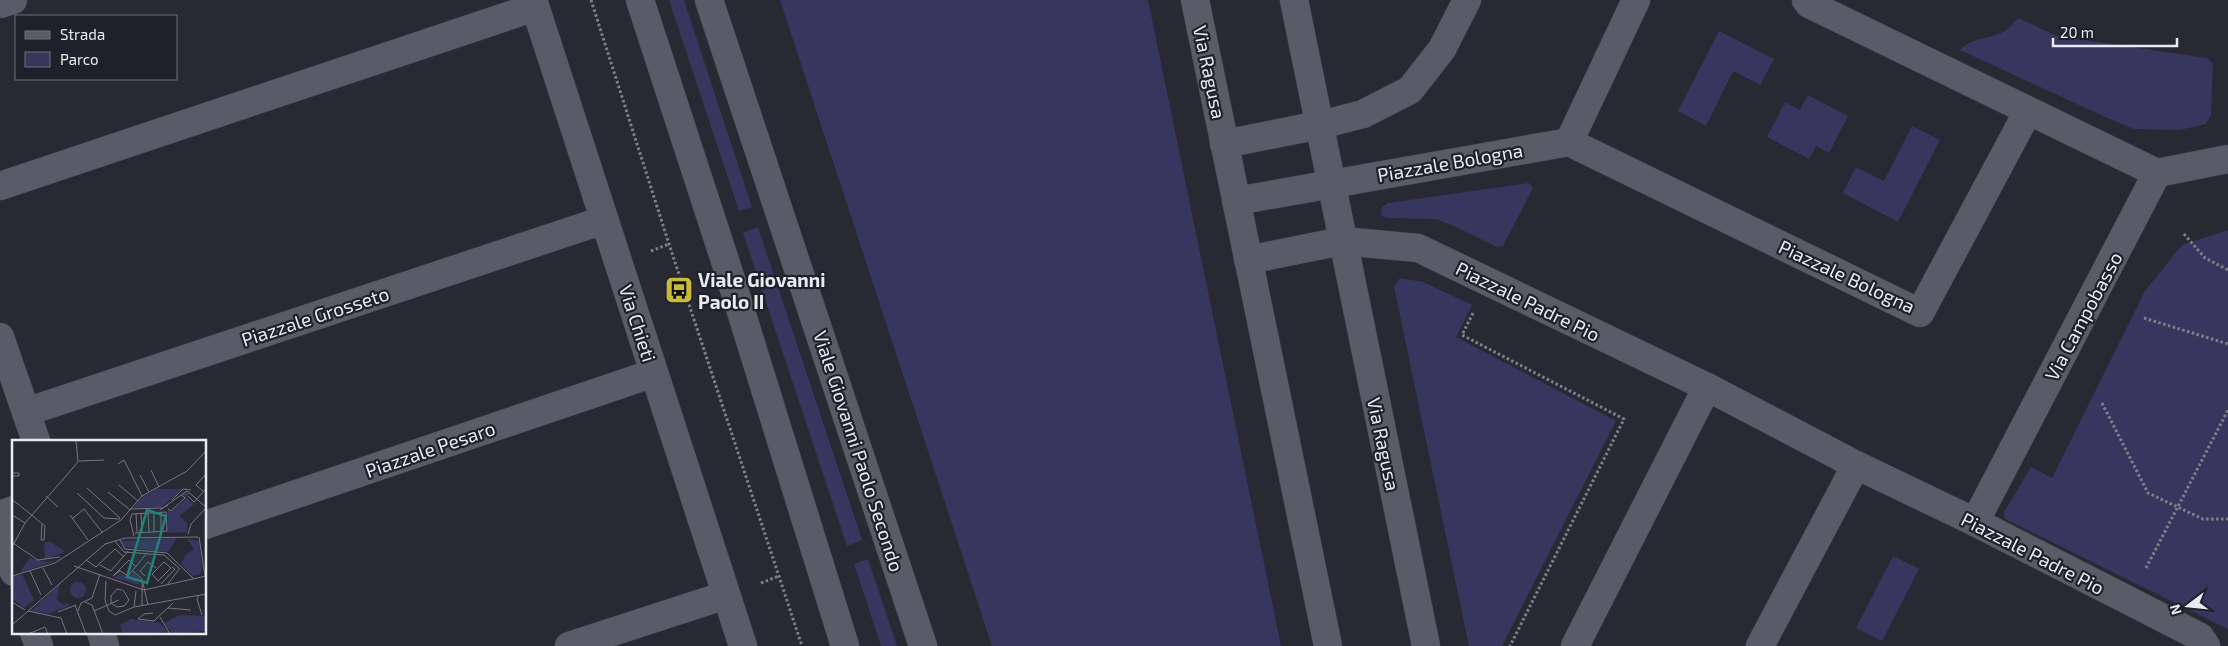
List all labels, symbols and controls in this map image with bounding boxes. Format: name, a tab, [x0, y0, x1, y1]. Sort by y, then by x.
legend	[15, 15, 178, 80]
scale bar	[2053, 15, 2177, 47]
street label: Via Ragusa	[1189, 23, 1231, 121]
text: 20 m	[2060, 23, 2094, 41]
text: Strada	[60, 25, 105, 43]
text: Parco	[60, 50, 99, 68]
street label: Piazzale Bologna	[1375, 138, 1525, 186]
street label: Piazzale Bologna	[1775, 234, 1919, 318]
street label: Via Campobasso	[2040, 248, 2126, 384]
street label: Piazzale Padre Pio	[1452, 256, 1604, 346]
place label: Viale Giovanni Paolo II	[698, 268, 825, 313]
bus stop icon: Viale Giovanni Paolo II	[664, 275, 694, 305]
street label: Piazzale Grosseto	[238, 281, 392, 351]
street label: Via Chieti	[615, 282, 661, 364]
street label: Viale Giovanni Paolo Secondo	[809, 328, 909, 574]
street label: Via Ragusa	[1363, 395, 1405, 493]
street label: Piazzale Pesaro	[362, 416, 498, 482]
inset map	[12, 440, 206, 634]
street label: Piazzale Padre Pio	[1958, 507, 2108, 599]
north arrow	[2163, 581, 2213, 631]
text: N	[2165, 603, 2185, 617]

